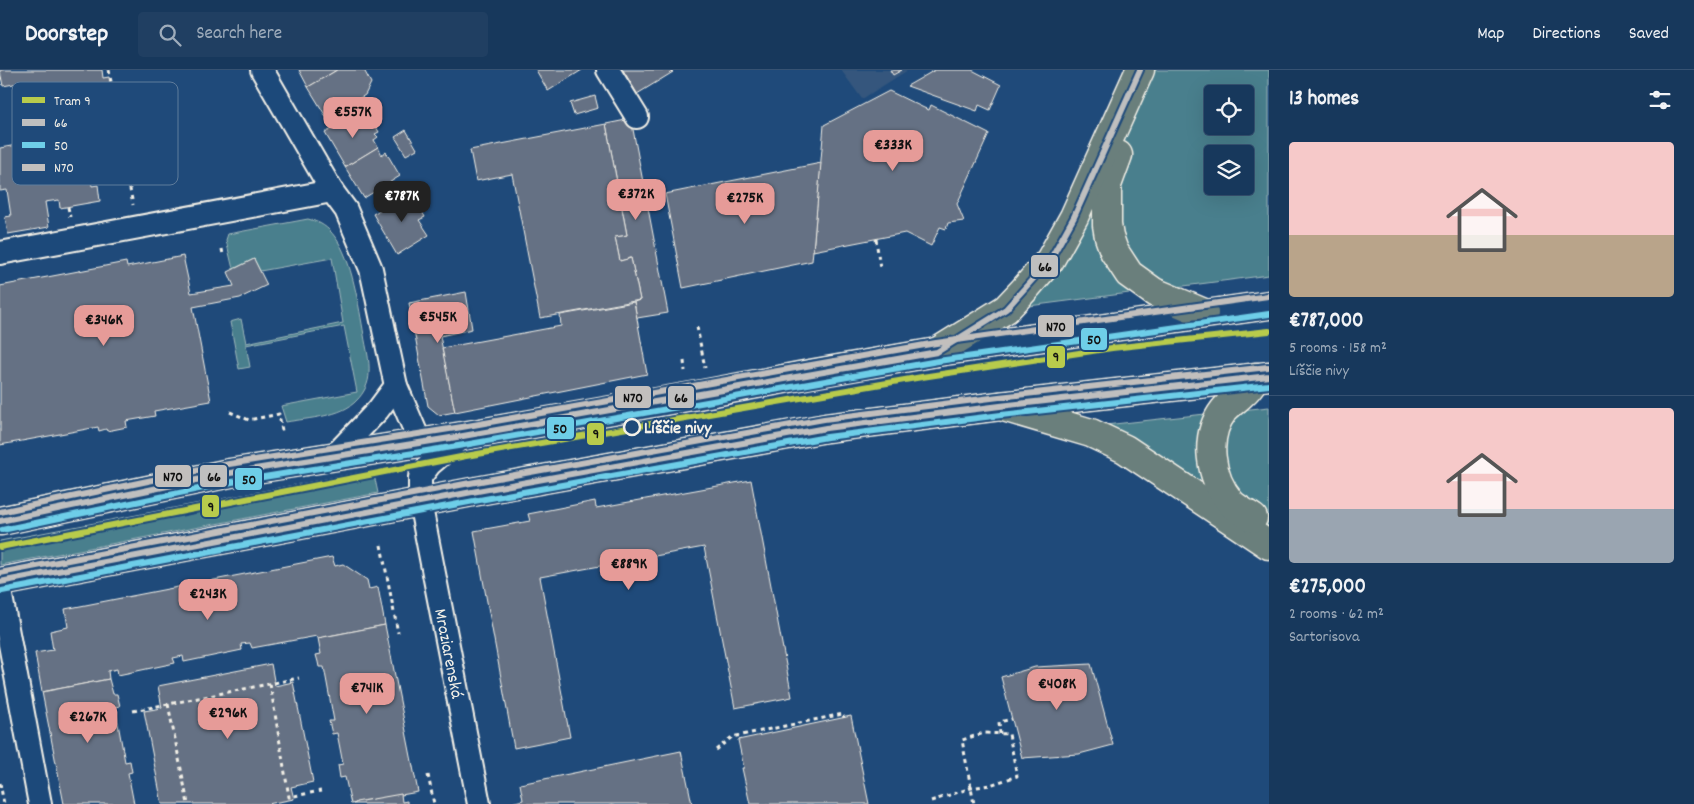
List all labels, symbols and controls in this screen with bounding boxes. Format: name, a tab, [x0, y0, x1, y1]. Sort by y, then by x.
search box	[138, 12, 488, 57]
text: Doorstep	[25, 18, 108, 52]
icon: search	[156, 21, 184, 49]
text: Search here	[196, 21, 282, 48]
text: Map	[1477, 22, 1504, 47]
text: Directions	[1532, 22, 1601, 47]
text: Saved	[1629, 22, 1669, 47]
legend	[12, 82, 178, 185]
map controls	[1204, 85, 1254, 195]
button: locate	[1204, 85, 1254, 135]
text: 13 homes	[1289, 85, 1359, 115]
icon: filters	[1646, 86, 1674, 114]
text: Tram 9	[54, 92, 91, 112]
pin: €557K	[318, 97, 388, 139]
text: €557K	[334, 101, 372, 124]
text: 66	[54, 114, 68, 134]
pin: €333K	[858, 129, 928, 172]
text: €333K	[874, 134, 912, 157]
text: 50	[54, 137, 68, 157]
button: layers	[1204, 145, 1254, 195]
text: N70	[54, 159, 74, 179]
icon: home	[1437, 175, 1527, 265]
pin: €372K	[601, 178, 671, 221]
pin: €787K	[367, 180, 437, 223]
pin: €275K	[710, 182, 780, 225]
text: €372K	[618, 183, 654, 206]
text: €787K	[385, 185, 420, 208]
text: €275K	[727, 187, 763, 210]
line badge: 66	[1030, 254, 1059, 278]
text: 66	[1038, 258, 1052, 278]
pin: €545K	[403, 302, 473, 344]
pin: €346K	[69, 304, 139, 347]
text: €545K	[419, 306, 457, 329]
text: €787,000	[1289, 307, 1364, 337]
text: €346K	[85, 309, 123, 332]
line badge: N70	[1037, 314, 1075, 338]
text: N70	[1046, 318, 1066, 338]
line badge: 50	[1080, 327, 1108, 351]
text: 50	[1087, 331, 1101, 351]
text: 5 rooms · 158 m²	[1289, 337, 1387, 360]
line badge: 9	[1046, 345, 1066, 369]
text: 9	[1053, 348, 1059, 368]
text: Líščie nivy	[1289, 360, 1349, 383]
line badge: N70	[614, 385, 652, 409]
line badge: 66	[667, 385, 695, 409]
text: N70	[623, 389, 643, 409]
text: 66	[674, 389, 688, 409]
line badge: 50	[546, 416, 575, 440]
place label: Líščie nivy	[644, 417, 712, 442]
marker: Líščie nivy	[623, 418, 641, 436]
text: 50	[553, 420, 567, 440]
line badge: 9	[586, 422, 605, 446]
text: 9	[593, 425, 599, 445]
icon: home	[1437, 440, 1527, 530]
line badge: N70	[154, 464, 192, 488]
line badge: 66	[199, 464, 228, 488]
line badge: 50	[234, 467, 263, 491]
text: N70	[163, 468, 183, 488]
text: 66	[207, 468, 221, 488]
text: 50	[242, 471, 256, 491]
line badge: 9	[201, 494, 220, 518]
text: 9	[208, 498, 214, 518]
pin: €889K	[594, 548, 664, 591]
text: €889K	[611, 553, 647, 576]
text: €275,000	[1289, 573, 1366, 603]
pin: €243K	[173, 578, 243, 621]
text: €243K	[189, 583, 227, 606]
text: 2 rooms · 62 m²	[1289, 603, 1384, 626]
street label: Mraziarenská	[426, 607, 468, 701]
text: Sartorisova	[1289, 626, 1359, 649]
pin: €408K	[1022, 668, 1092, 711]
pin: €741K	[332, 672, 402, 715]
text: €408K	[1038, 673, 1076, 696]
text: €741K	[351, 677, 383, 700]
pin: €296K	[193, 698, 263, 740]
pin: €267K	[53, 702, 123, 744]
text: €296K	[209, 702, 247, 725]
text: €267K	[69, 706, 107, 729]

